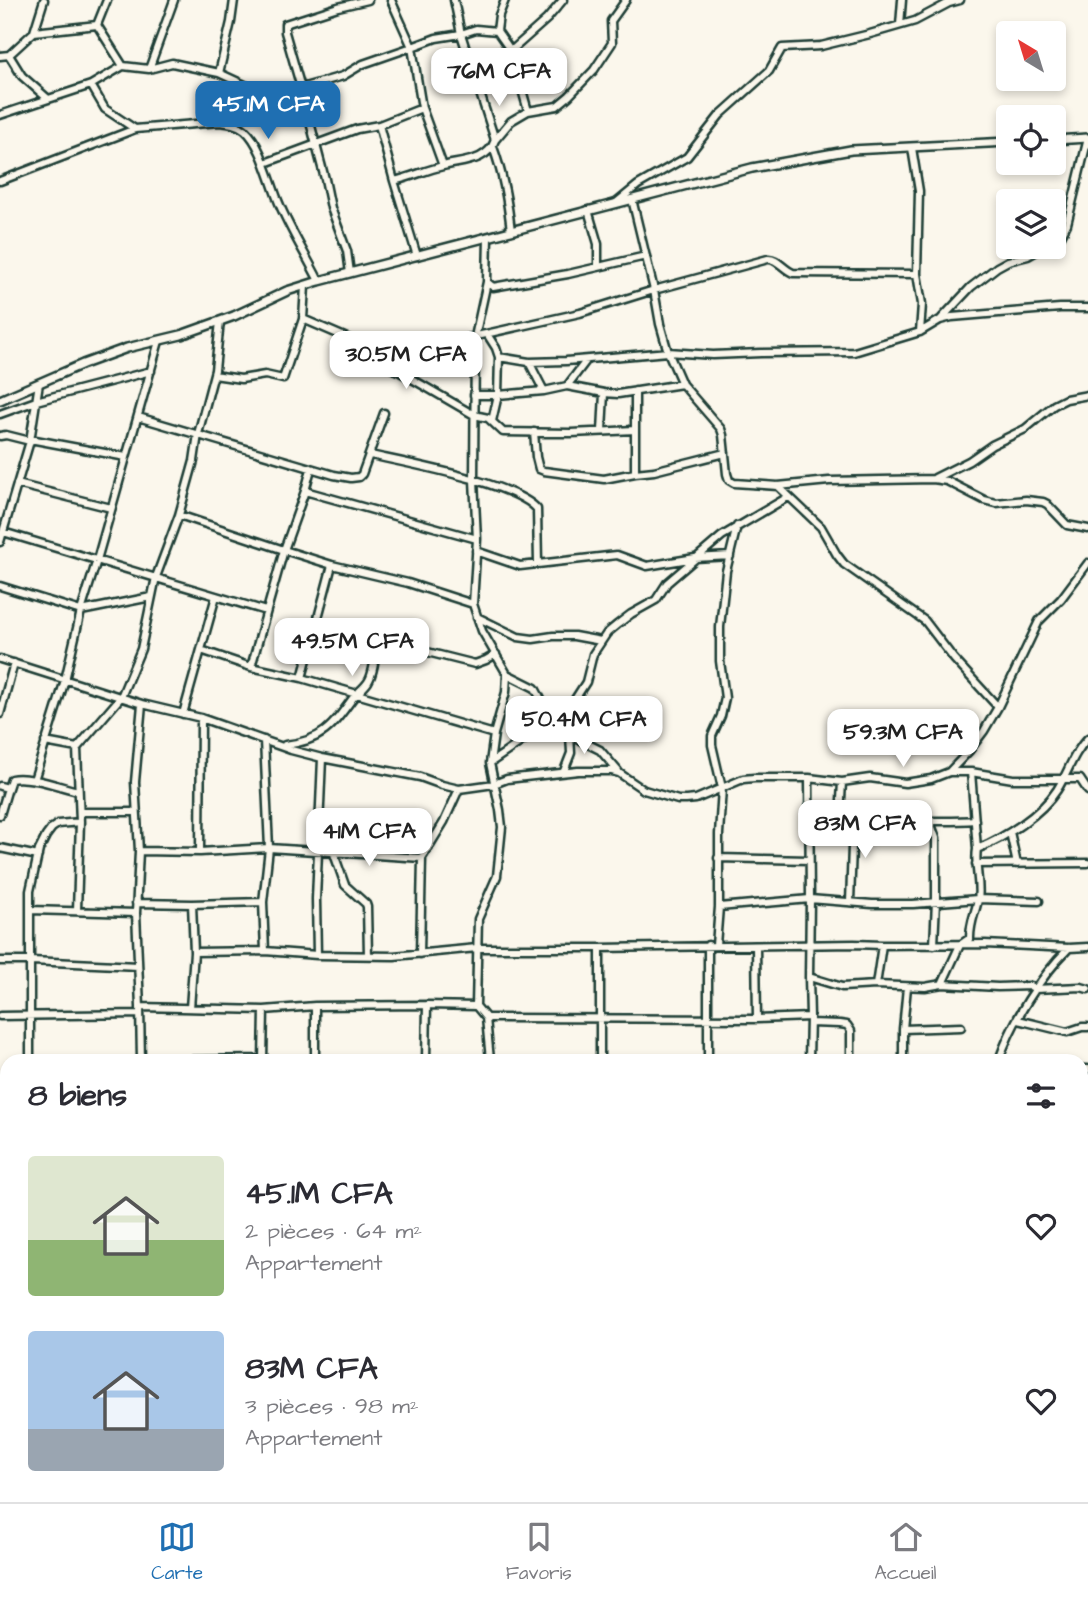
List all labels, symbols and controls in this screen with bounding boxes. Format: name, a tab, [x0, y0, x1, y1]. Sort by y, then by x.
north arrow	[996, 21, 1066, 91]
map controls	[996, 21, 1066, 259]
pin: 76M CFA	[434, 48, 564, 108]
text: 76M CFA	[447, 55, 551, 87]
pin: 45.1M CFA	[188, 82, 348, 141]
text: 45.1M CFA	[211, 88, 325, 120]
button: locate	[996, 105, 1066, 175]
button: layers	[996, 189, 1066, 259]
pin: 30.5M CFA	[326, 332, 486, 391]
text: 30.5M CFA	[346, 338, 466, 370]
pin: 49.5M CFA	[272, 618, 432, 678]
text: 49.5M CFA	[290, 625, 414, 657]
pin: 50.4M CFA	[504, 696, 664, 756]
text: 50.4M CFA	[522, 703, 646, 735]
pin: 59.3M CFA	[823, 710, 983, 769]
text: 59.3M CFA	[843, 716, 963, 748]
pin: 83M CFA	[800, 800, 930, 860]
text: 83M CFA	[814, 807, 916, 839]
pin: 41M CFA	[304, 808, 434, 868]
text: 41M CFA	[322, 815, 416, 847]
text: 8 biens	[28, 1075, 127, 1117]
icon: filters	[1022, 1077, 1060, 1115]
text: 45.1M CFA	[245, 1173, 393, 1215]
icon: home	[84, 1184, 168, 1268]
icon: heart	[1022, 1207, 1060, 1245]
text: 2 pièces · 64 m²	[245, 1215, 422, 1247]
text: Appartement	[245, 1247, 383, 1279]
text: 83M CFA	[245, 1348, 378, 1390]
icon: home	[84, 1359, 168, 1443]
icon: heart	[1022, 1382, 1060, 1420]
text: 3 pièces · 98 m²	[245, 1390, 419, 1422]
text: Appartement	[245, 1422, 383, 1454]
tab: Carte	[151, 1518, 203, 1587]
tab: Favoris	[506, 1518, 572, 1587]
tab: Accueil	[875, 1518, 937, 1587]

